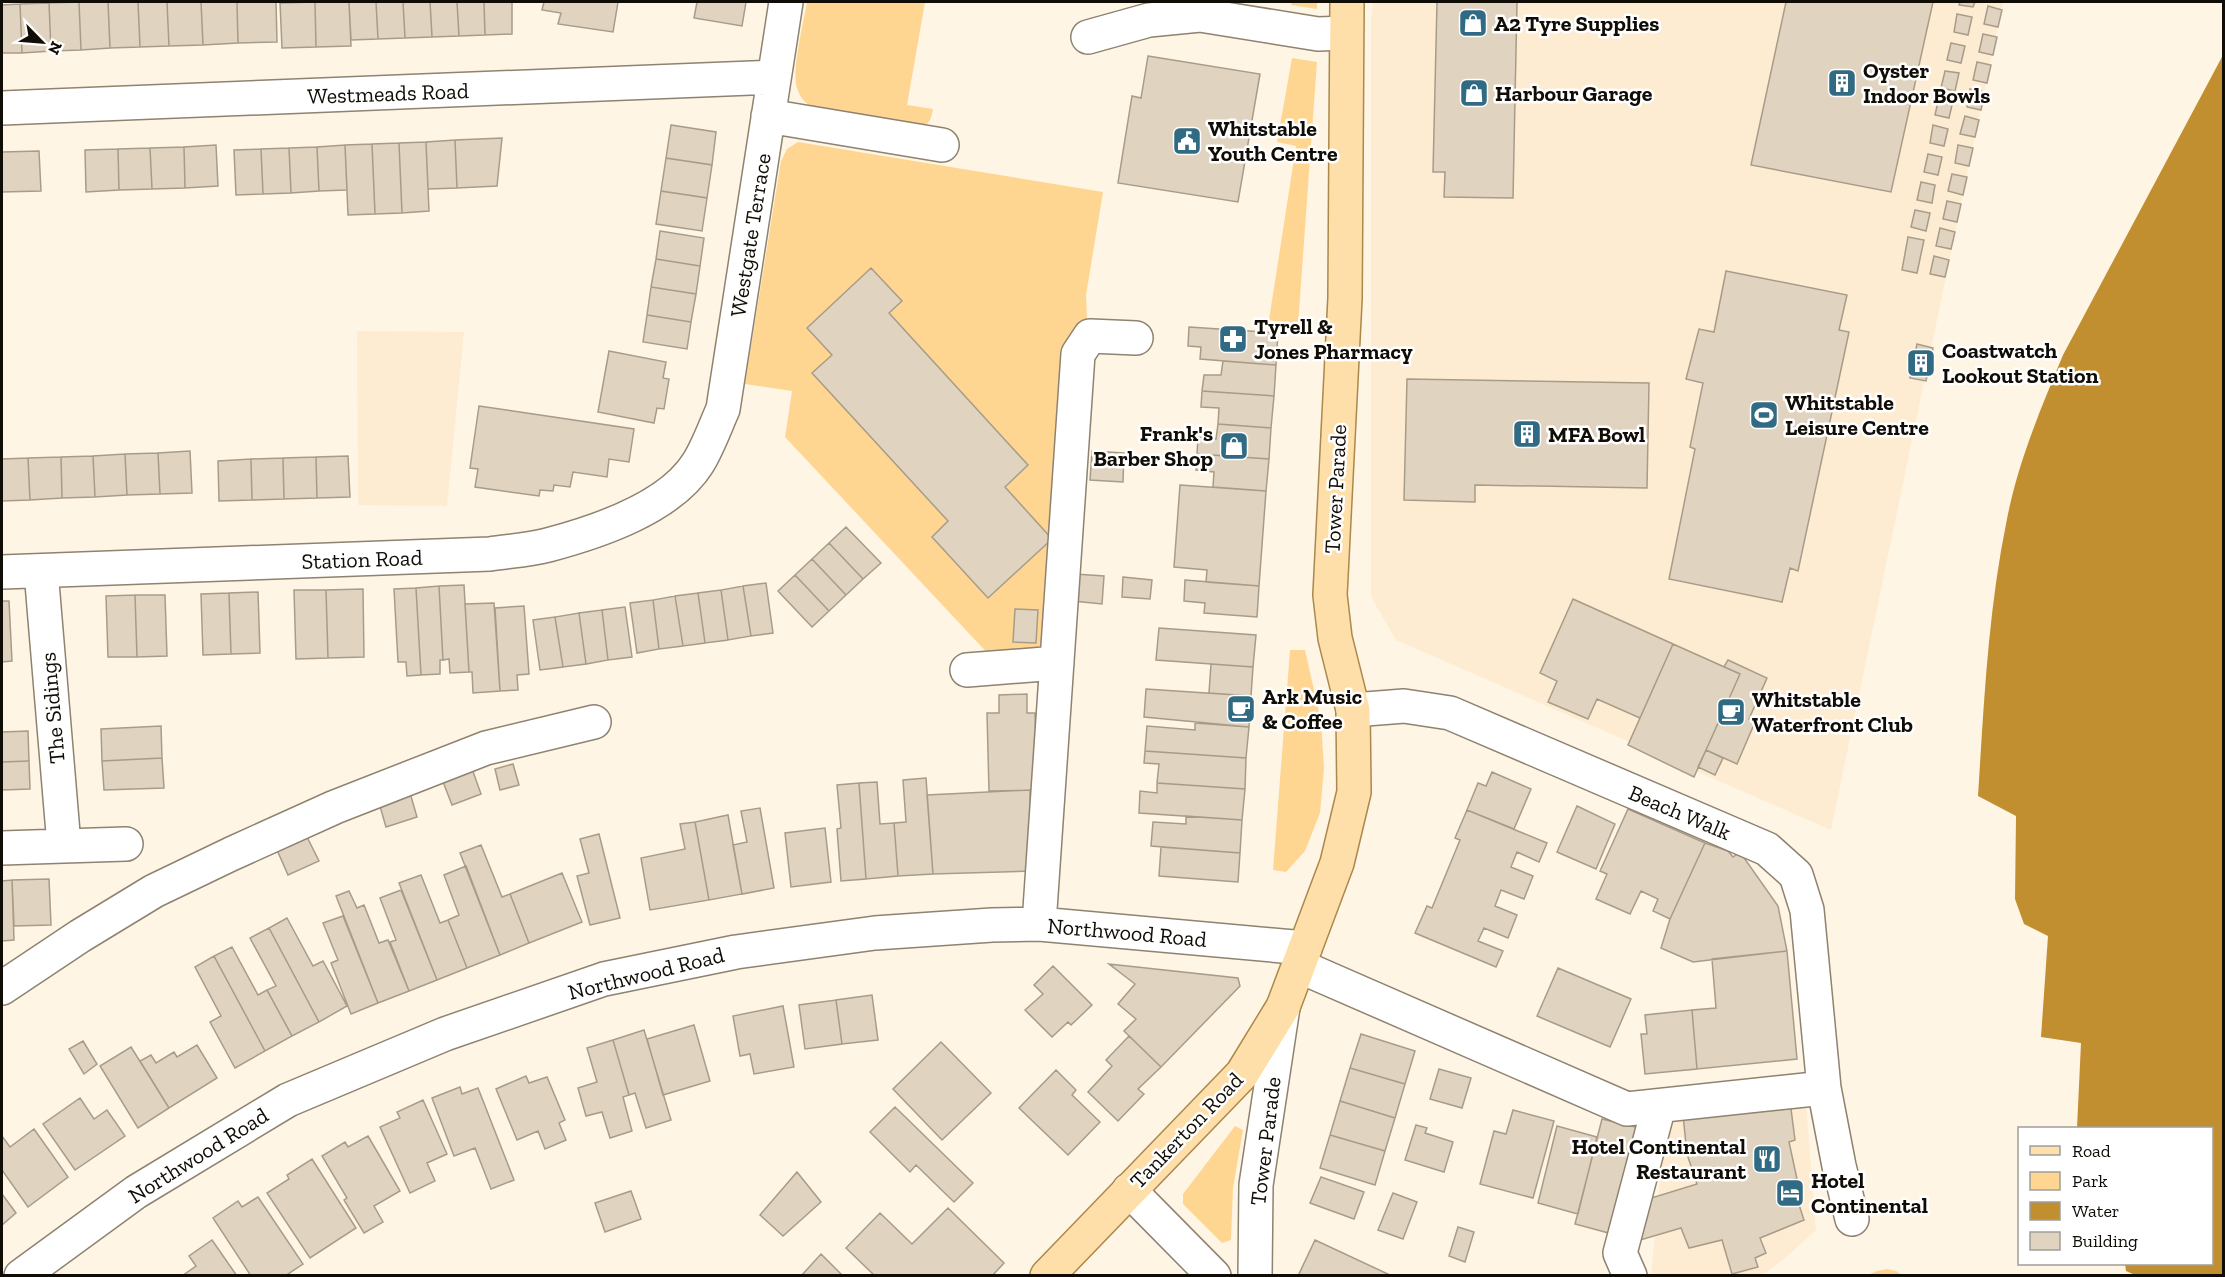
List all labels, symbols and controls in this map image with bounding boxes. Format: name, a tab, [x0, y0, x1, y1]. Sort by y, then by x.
shop icon: A2 Tyre Supplies	[1457, 7, 1489, 39]
place label: A2 Tyre Supplies	[1494, 10, 1659, 37]
north arrow	[12, 12, 72, 72]
text: N	[44, 39, 66, 58]
place label: Oyster Indoor Bowls	[1863, 57, 1990, 109]
building icon: Oyster Indoor Bowls	[1826, 67, 1858, 99]
street label: Westmeads Road	[307, 77, 469, 110]
shop icon: Harbour Garage	[1458, 77, 1490, 109]
place label: Harbour Garage	[1495, 80, 1653, 107]
place label: Whitstable Youth Centre	[1208, 115, 1338, 167]
public building icon: Whitstable Youth Centre	[1171, 125, 1203, 157]
street label: Westgate Terrace	[724, 151, 777, 319]
place label: Tyrell & Jones Pharmacy	[1254, 313, 1413, 365]
pharmacy icon: Tyrell & Jones Pharmacy	[1217, 323, 1249, 355]
place label: Coastwatch Lookout Station	[1942, 337, 2099, 389]
building icon: Coastwatch Lookout Station	[1905, 347, 1937, 379]
place label: Whitstable Leisure Centre	[1785, 389, 1929, 441]
sports icon: Whitstable Leisure Centre	[1748, 399, 1780, 431]
building icon: MFA Bowl	[1511, 418, 1543, 450]
place label: Frank's Barber Shop	[1093, 420, 1213, 472]
place label: MFA Bowl	[1548, 421, 1645, 448]
street label: Tower Parade	[1319, 424, 1352, 554]
shop icon: Frank's Barber Shop	[1218, 430, 1250, 462]
street label: Station Road	[301, 544, 423, 575]
street label: The Sidings	[34, 651, 71, 765]
place label: Ark Music & Coffee	[1262, 683, 1363, 735]
place label: Whitstable Waterfront Club	[1752, 686, 1913, 738]
cafe icon: Ark Music & Coffee	[1225, 693, 1257, 725]
cafe icon: Whitstable Waterfront Club	[1715, 696, 1747, 728]
street label: Beach Walk	[1625, 779, 1735, 846]
street label: Northwood Road	[1046, 912, 1208, 953]
street label: Northwood Road	[565, 941, 727, 1006]
street label: Tankerton Road	[1124, 1067, 1249, 1194]
street label: Tower Parade	[1244, 1075, 1287, 1207]
street label: Northwood Road	[123, 1102, 273, 1209]
legend	[2018, 1127, 2213, 1265]
place label: Hotel Continental Restaurant	[1571, 1133, 1746, 1185]
text: Road	[2072, 1140, 2111, 1162]
restaurant icon: Hotel Continental Restaurant	[1751, 1143, 1783, 1175]
place label: Hotel Continental	[1811, 1167, 1928, 1219]
text: Park	[2072, 1170, 2108, 1192]
hotel icon: Hotel Continental	[1774, 1177, 1806, 1209]
text: Water	[2072, 1200, 2119, 1222]
text: Building	[2072, 1230, 2138, 1252]

